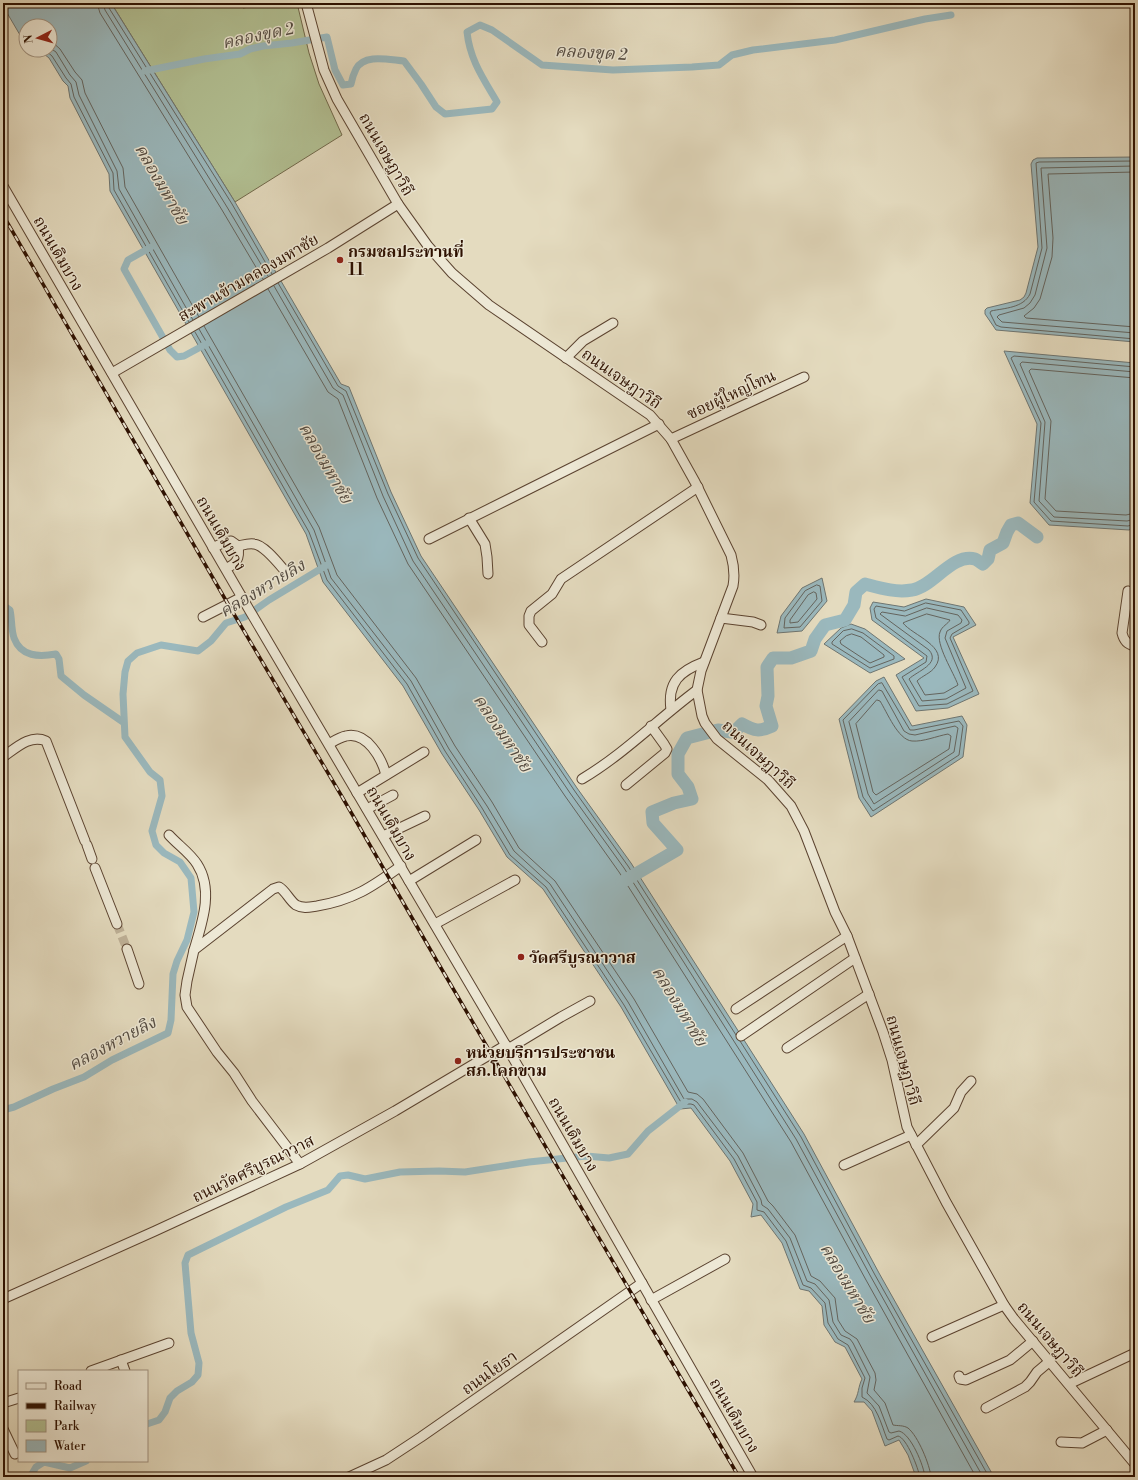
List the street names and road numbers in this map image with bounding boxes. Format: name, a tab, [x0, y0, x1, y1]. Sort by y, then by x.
street label: ถนนเจษฎาวิถี	[354, 109, 418, 200]
street label: ถนนเดิมบาง	[29, 213, 88, 294]
street label: สะพานข้ามคลองมหาชัย	[175, 229, 322, 326]
street label: ถนนเจษฎาวิถี	[578, 344, 665, 414]
street label: ซอยผู้ใหญ่โทน	[683, 365, 779, 424]
street label: ถนนเดิมบาง	[192, 493, 251, 574]
street label: ถนนเจษฎาวิถี	[718, 716, 799, 794]
street label: ถนนเดิมบาง	[362, 783, 421, 864]
street label: ถนนเจษฎาวิถี	[881, 1013, 925, 1108]
street label: ถนนเดิมบาง	[544, 1094, 603, 1175]
street label: ถนนวัดศรีบูรณาวาส	[189, 1131, 318, 1207]
street label: ถนนเจษฎาวิถี	[1013, 1298, 1088, 1382]
street label: ถนนโยธา	[457, 1346, 521, 1399]
street label: ถนนเดิมบาง	[705, 1375, 764, 1456]

